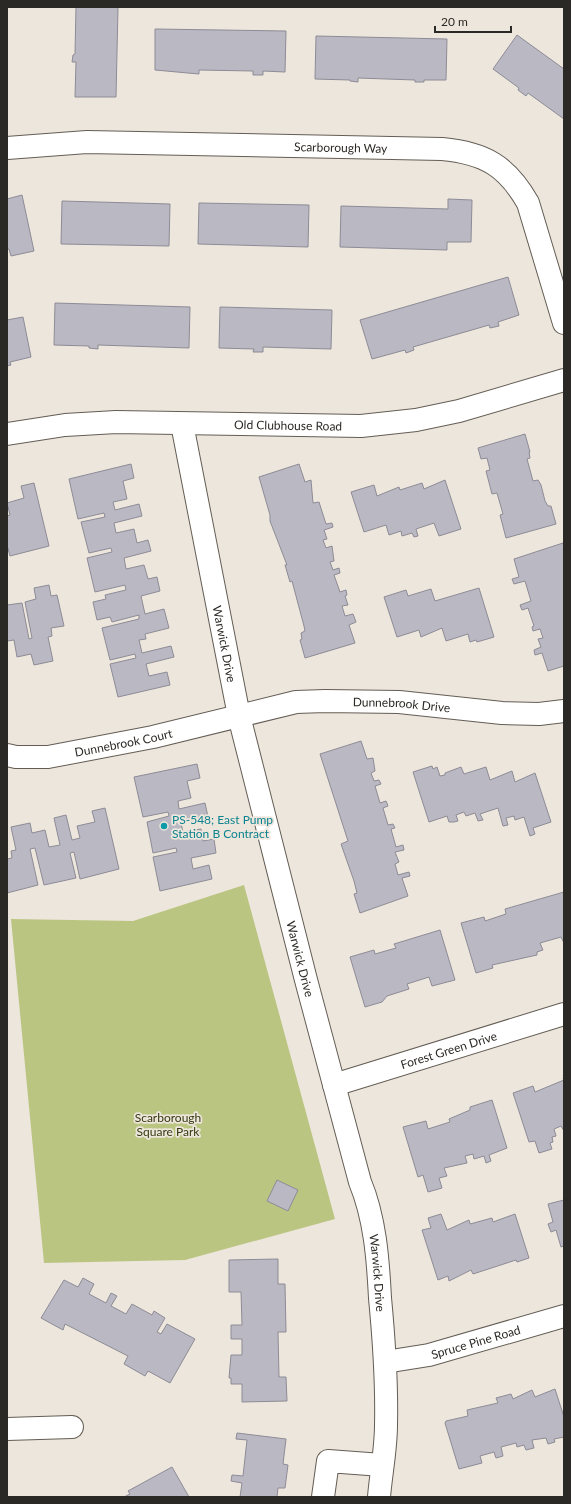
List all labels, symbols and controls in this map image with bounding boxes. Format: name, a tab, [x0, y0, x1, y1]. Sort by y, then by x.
scale bar	[435, 8, 511, 34]
text: 20 m	[441, 14, 468, 29]
street label: Scarborough Way	[294, 139, 388, 155]
street label: Old Clubhouse Road	[234, 416, 342, 433]
street label: Warwick Drive	[210, 604, 240, 684]
street label: Dunnebrook Drive	[353, 694, 451, 715]
street label: Dunnebrook Court	[73, 725, 174, 759]
place label: PS-548; East Pump Station B Contract	[172, 812, 273, 841]
marker: PS-548; East Pump Station B Contract	[159, 821, 169, 831]
street label: Warwick Drive	[284, 919, 318, 998]
street label: Forest Green Drive	[399, 1028, 499, 1072]
park label: Scarborough Square Park	[135, 1110, 201, 1139]
street label: Warwick Drive	[367, 1233, 389, 1312]
street label: Spruce Pine Road	[429, 1322, 522, 1362]

